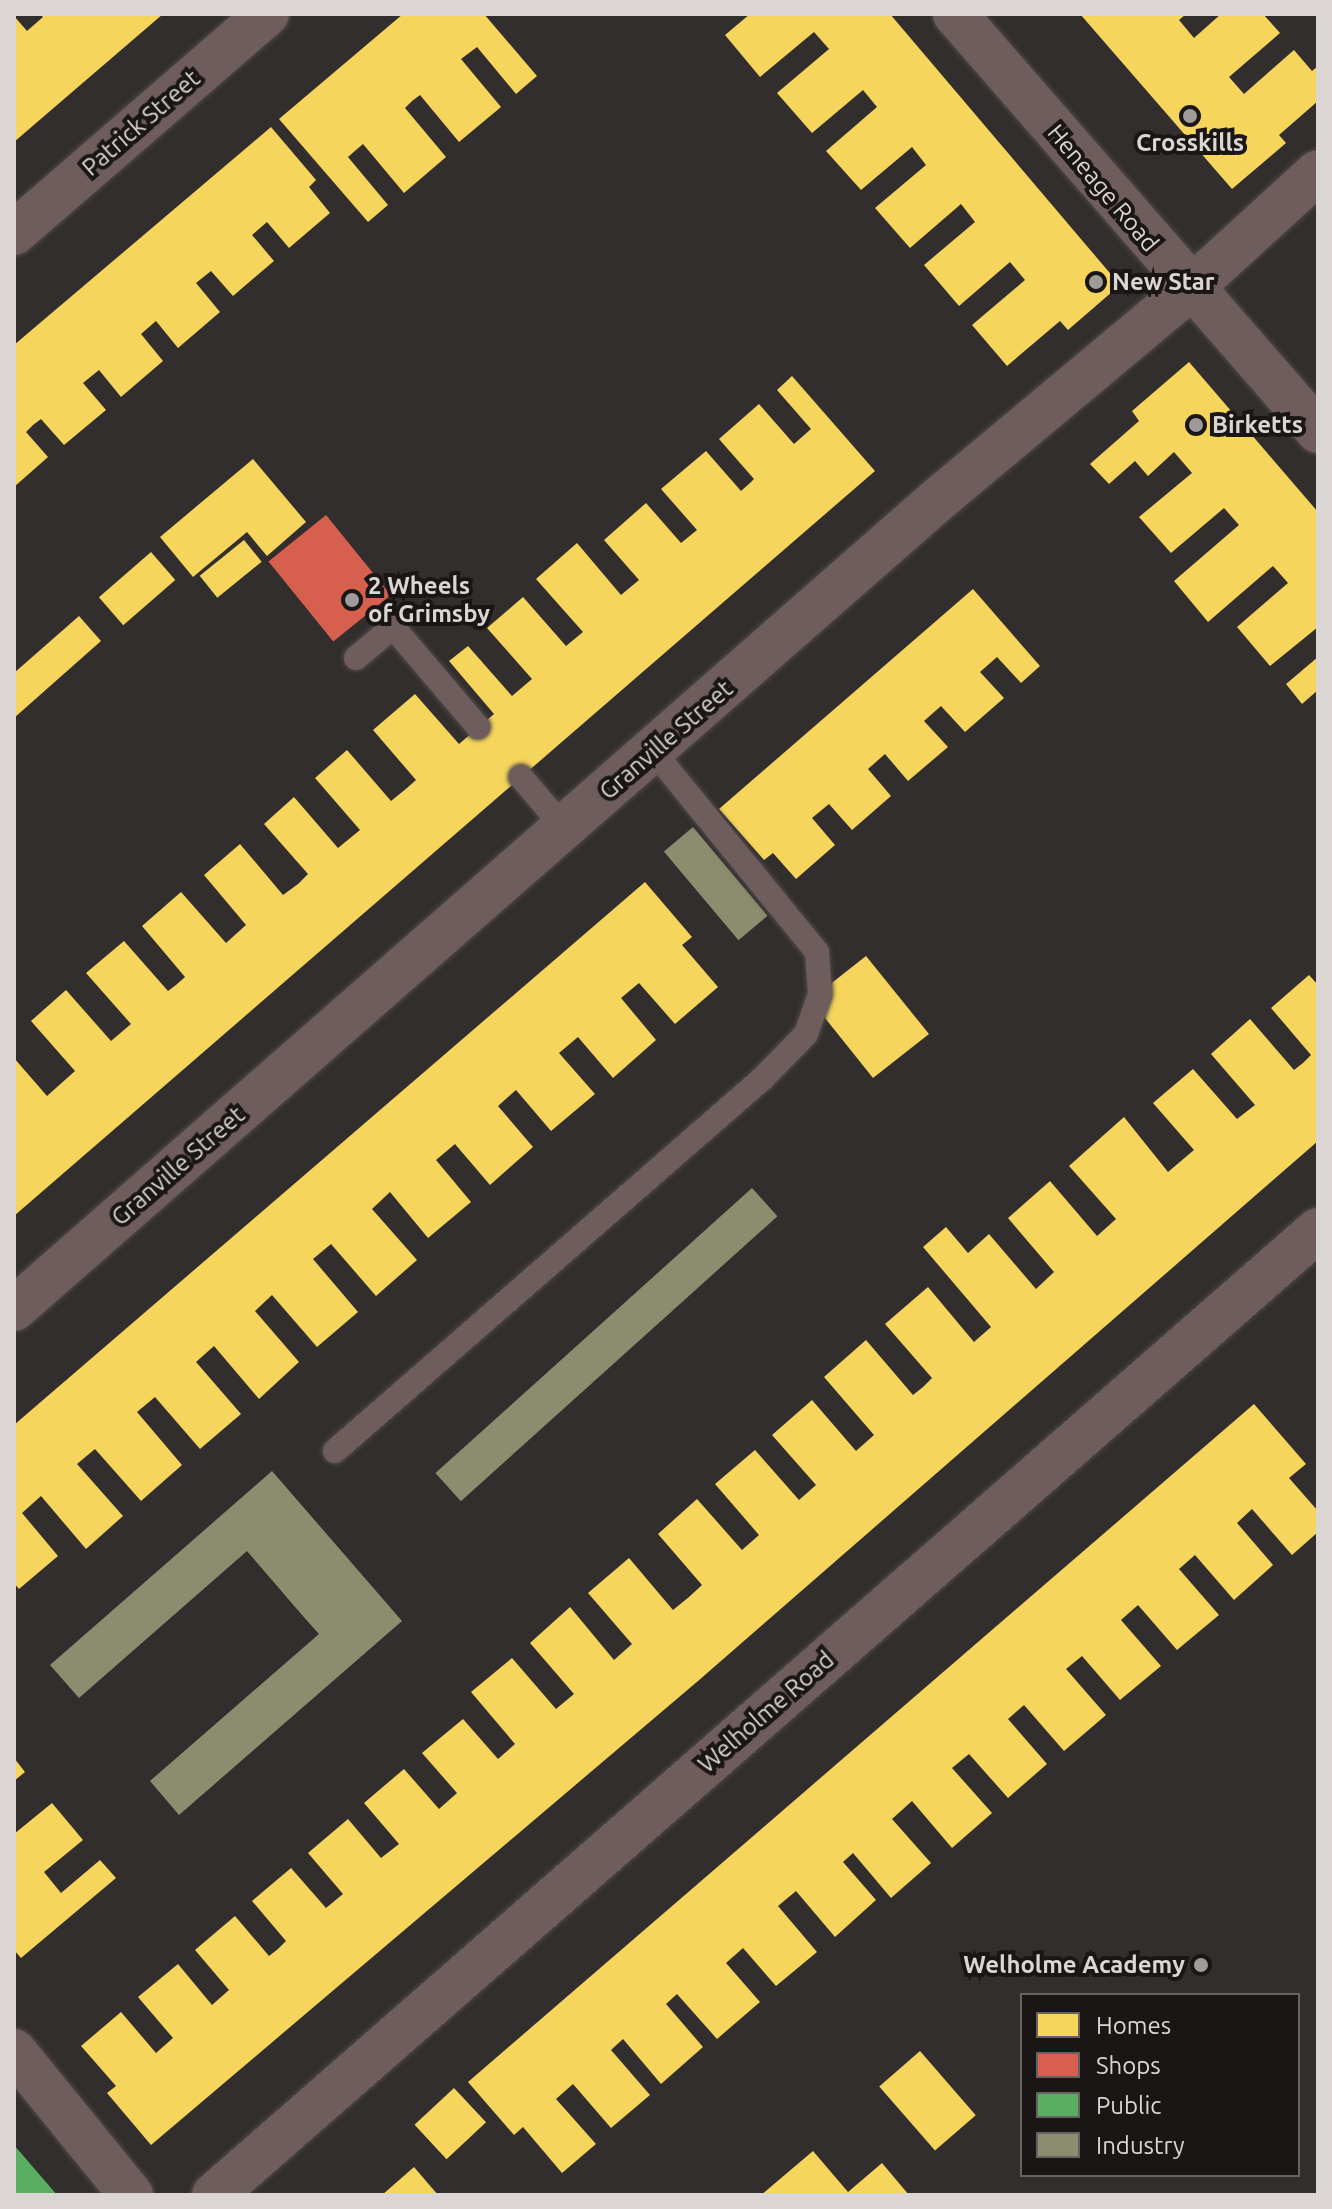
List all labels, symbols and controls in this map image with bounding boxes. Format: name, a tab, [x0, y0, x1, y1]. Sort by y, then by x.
street label: Patrick Street	[76, 64, 206, 182]
marker: Crosskills	[1181, 107, 1199, 125]
street label: Heneage Road	[1041, 119, 1165, 257]
place label: Crosskills	[1136, 129, 1244, 157]
place label: New Star	[1112, 268, 1215, 296]
marker: New Star	[1087, 273, 1105, 291]
place label: Birketts	[1212, 411, 1303, 439]
marker: Birketts	[1187, 416, 1205, 434]
place label: 2 Wheels of Grimsby	[368, 572, 490, 628]
marker: 2 Wheels of Grimsby	[343, 591, 361, 609]
street label: Granville Street	[594, 674, 738, 806]
street label: Granville Street	[106, 1100, 250, 1232]
street label: Welholme Road	[692, 1645, 840, 1779]
place label: Welholme Academy	[963, 1951, 1185, 1979]
marker: Welholme Academy	[1192, 1956, 1210, 1974]
legend	[1020, 1993, 1300, 2177]
text: Homes	[1096, 2012, 1171, 2039]
text: Shops	[1096, 2052, 1161, 2079]
text: Public	[1096, 2092, 1161, 2119]
text: Industry	[1096, 2132, 1185, 2159]

